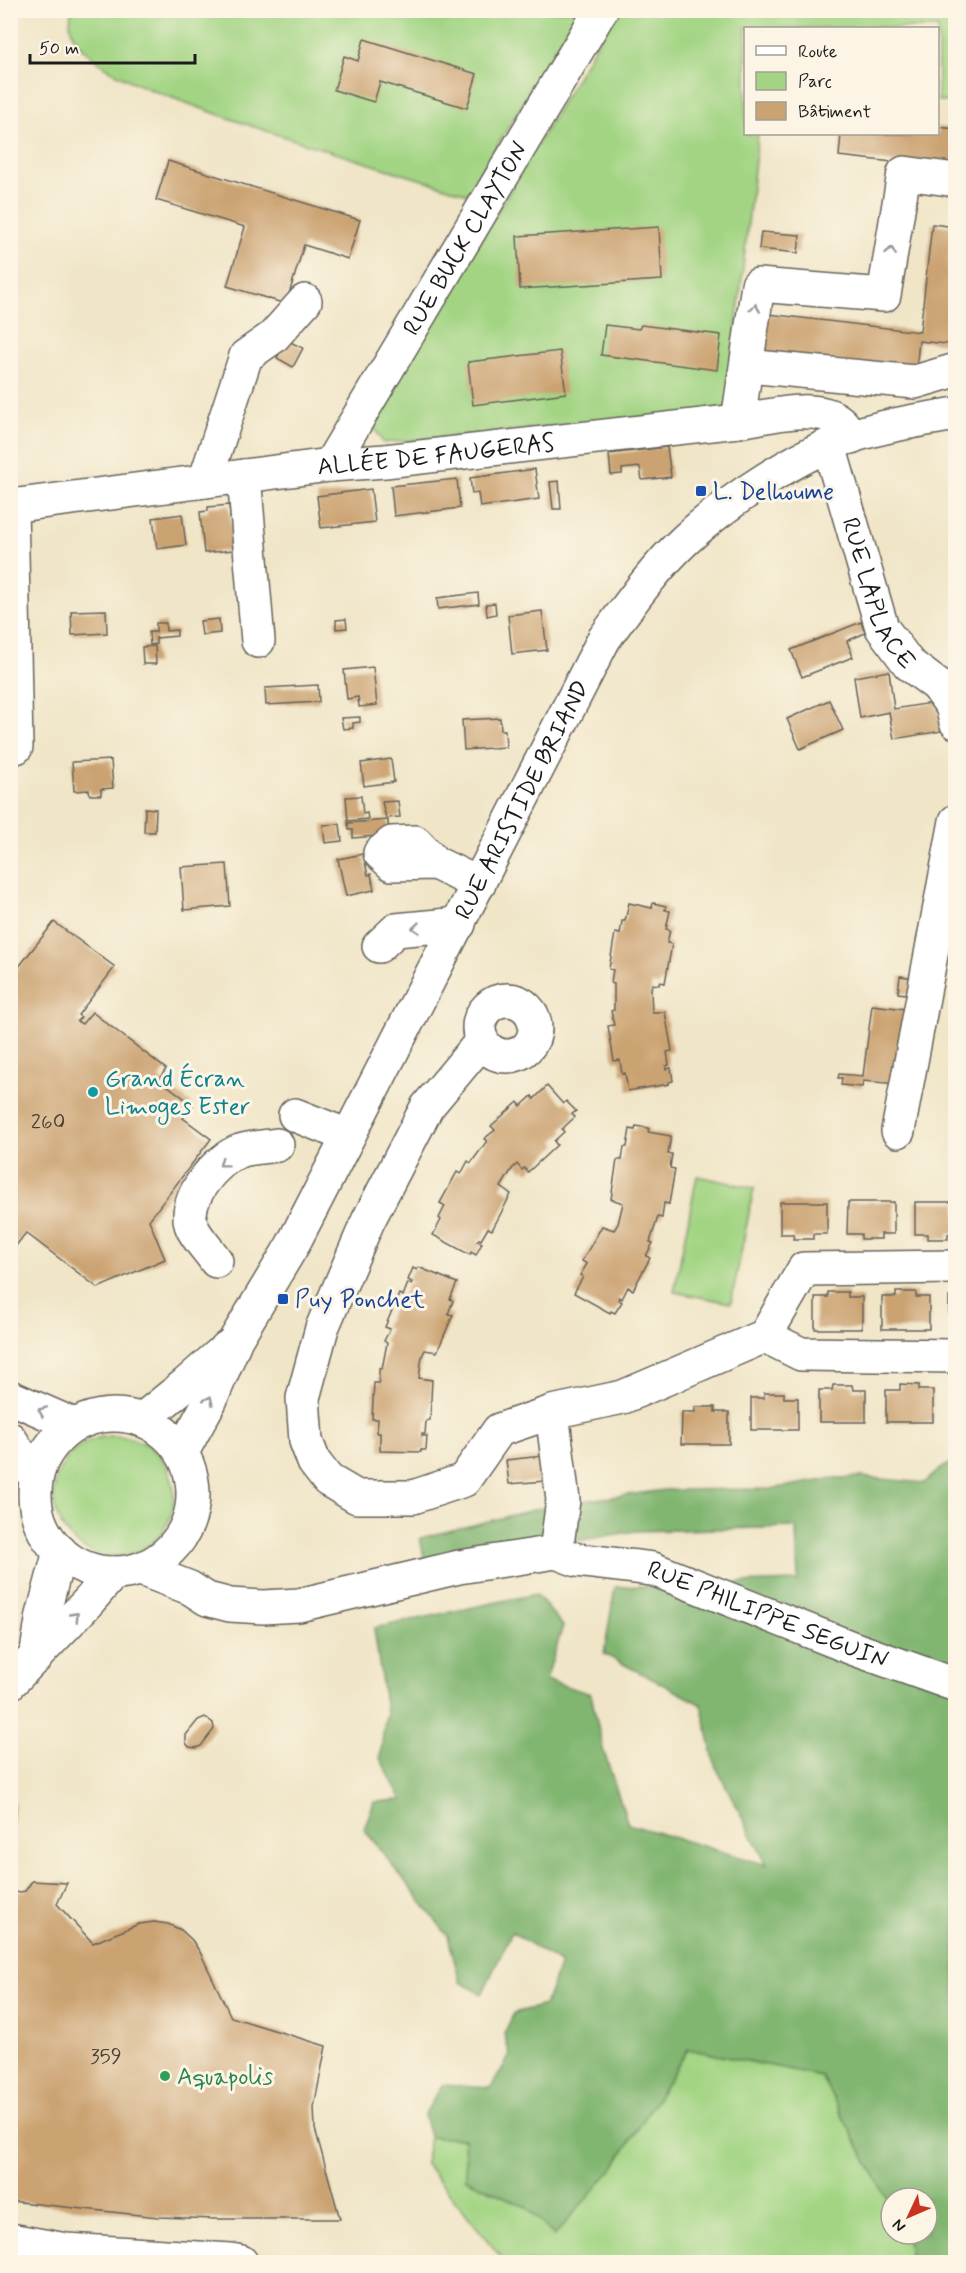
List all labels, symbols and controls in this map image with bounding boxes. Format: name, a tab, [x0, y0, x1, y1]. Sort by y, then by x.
scale bar	[30, 27, 195, 65]
legend	[744, 27, 939, 135]
text: 50 m	[39, 37, 79, 61]
text: Route	[798, 40, 837, 64]
text: Parc	[798, 70, 832, 94]
text: Bâtiment	[798, 100, 871, 124]
street label: RUE BUCK CLAYTON	[397, 136, 536, 342]
one-way arrow	[885, 246, 897, 255]
one-way arrow	[748, 304, 760, 313]
street label: ALLÉE DE FAUGERAS	[316, 428, 556, 483]
place label: L. Delhoume	[713, 477, 834, 508]
marker: L. Delhoume	[694, 484, 708, 498]
street label: RUE LAPLACE	[834, 514, 922, 676]
street label: RUE ARISTIDE BRIAND	[449, 675, 597, 925]
one-way arrow	[411, 921, 420, 934]
place label: Grand Écran Limoges Ester	[105, 1062, 250, 1125]
marker: Grand Écran Limoges Ester	[86, 1085, 100, 1099]
house number: 260	[31, 1108, 65, 1136]
one-way arrow	[218, 1156, 229, 1167]
place label: Puy Ponchet	[295, 1285, 425, 1316]
marker: Puy Ponchet	[276, 1292, 290, 1306]
one-way arrow	[202, 1395, 214, 1406]
one-way arrow	[37, 1406, 48, 1418]
street label: RUE PHILIPPE SEGUIN	[642, 1554, 892, 1677]
one-way arrow	[68, 1612, 79, 1623]
house number: 359	[90, 2043, 122, 2071]
place label: Aquapolis	[177, 2062, 274, 2093]
marker: Aquapolis	[158, 2069, 172, 2083]
north arrow	[879, 2186, 939, 2246]
text: N	[888, 2214, 911, 2237]

